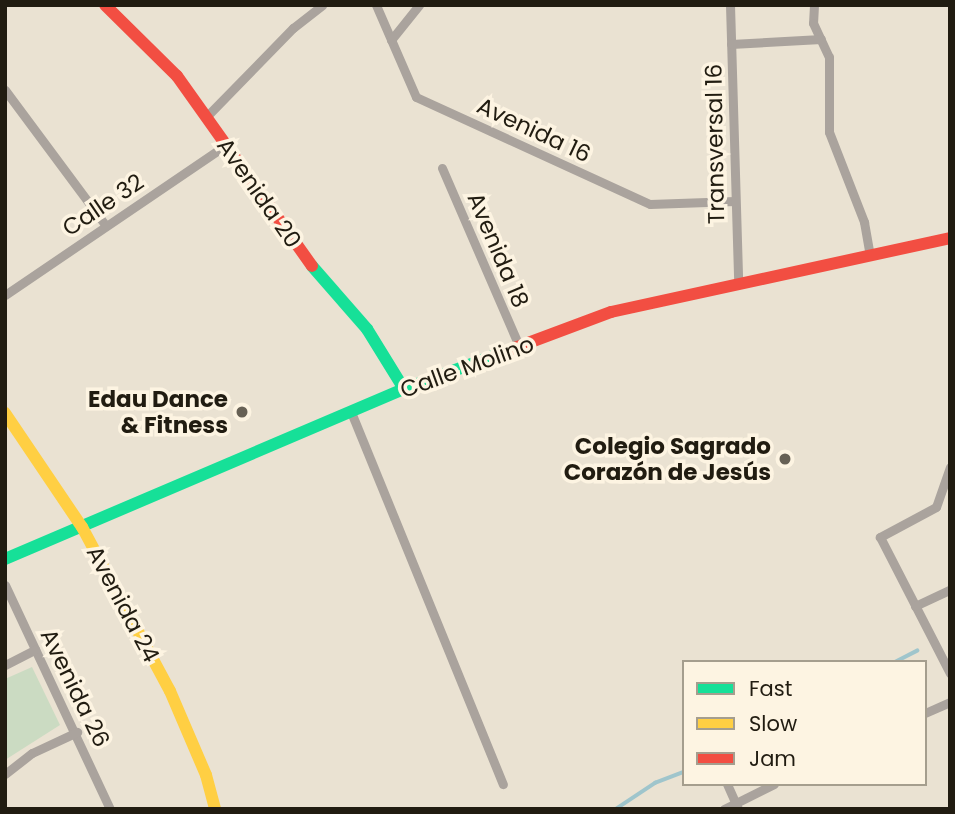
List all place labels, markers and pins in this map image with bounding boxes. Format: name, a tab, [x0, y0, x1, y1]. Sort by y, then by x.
place label: Edau Dance & Fitness	[88, 385, 228, 439]
marker: Edau Dance & Fitness	[234, 404, 250, 420]
place label: Colegio Sagrado Corazón de Jesús	[564, 432, 771, 486]
marker: Colegio Sagrado Corazón de Jesús	[777, 451, 793, 467]

